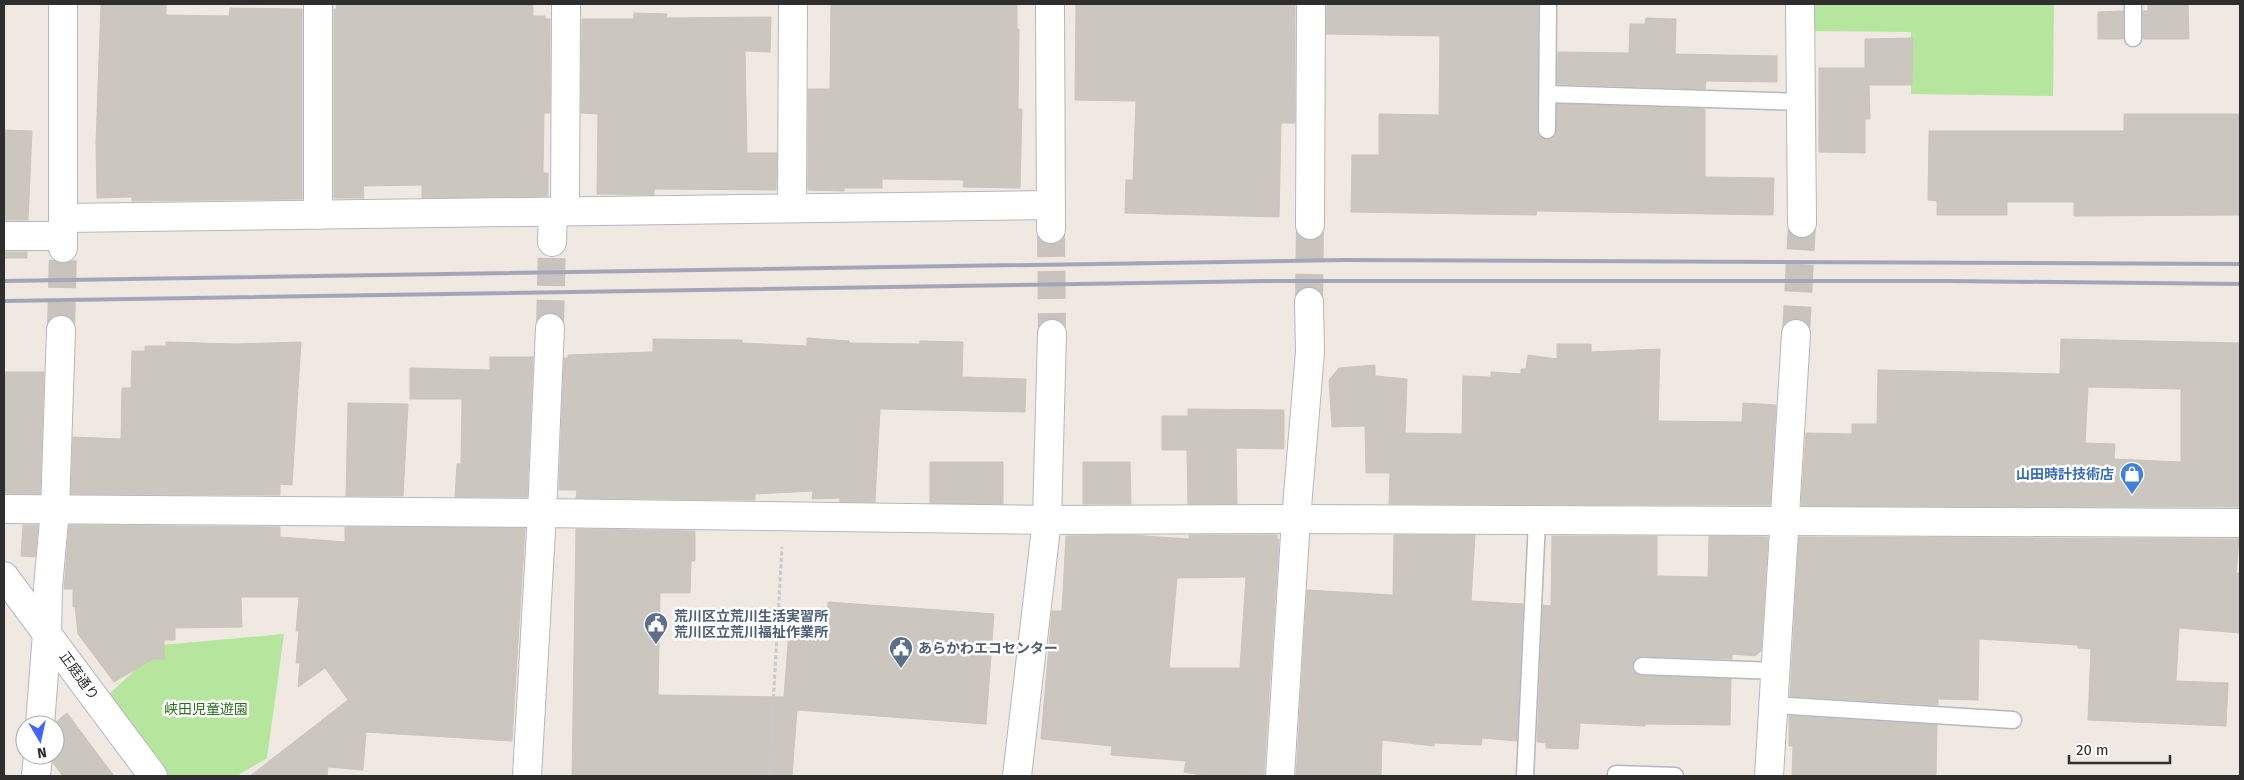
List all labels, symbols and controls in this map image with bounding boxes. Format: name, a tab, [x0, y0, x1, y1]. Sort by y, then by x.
shop icon: 山田時計技術店	[2119, 461, 2145, 495]
place label: 山田時計技術店	[2016, 466, 2114, 483]
place label: 荒川区立荒川生活実習所 荒川区立荒川福祉作業所	[674, 608, 828, 641]
public building icon: 荒川区立荒川生活実習所 荒川区立荒川福祉作業所	[643, 611, 669, 645]
public building icon: あらかわエコセンター	[888, 635, 914, 669]
place label: あらかわエコセンター	[918, 640, 1058, 657]
street label: 正庭通り	[56, 648, 102, 704]
park label: 峡田児童遊園	[164, 701, 248, 718]
north arrow	[15, 715, 65, 765]
scale bar	[2069, 732, 2170, 764]
text: 20 m	[2076, 741, 2109, 759]
text: N	[36, 743, 48, 761]

